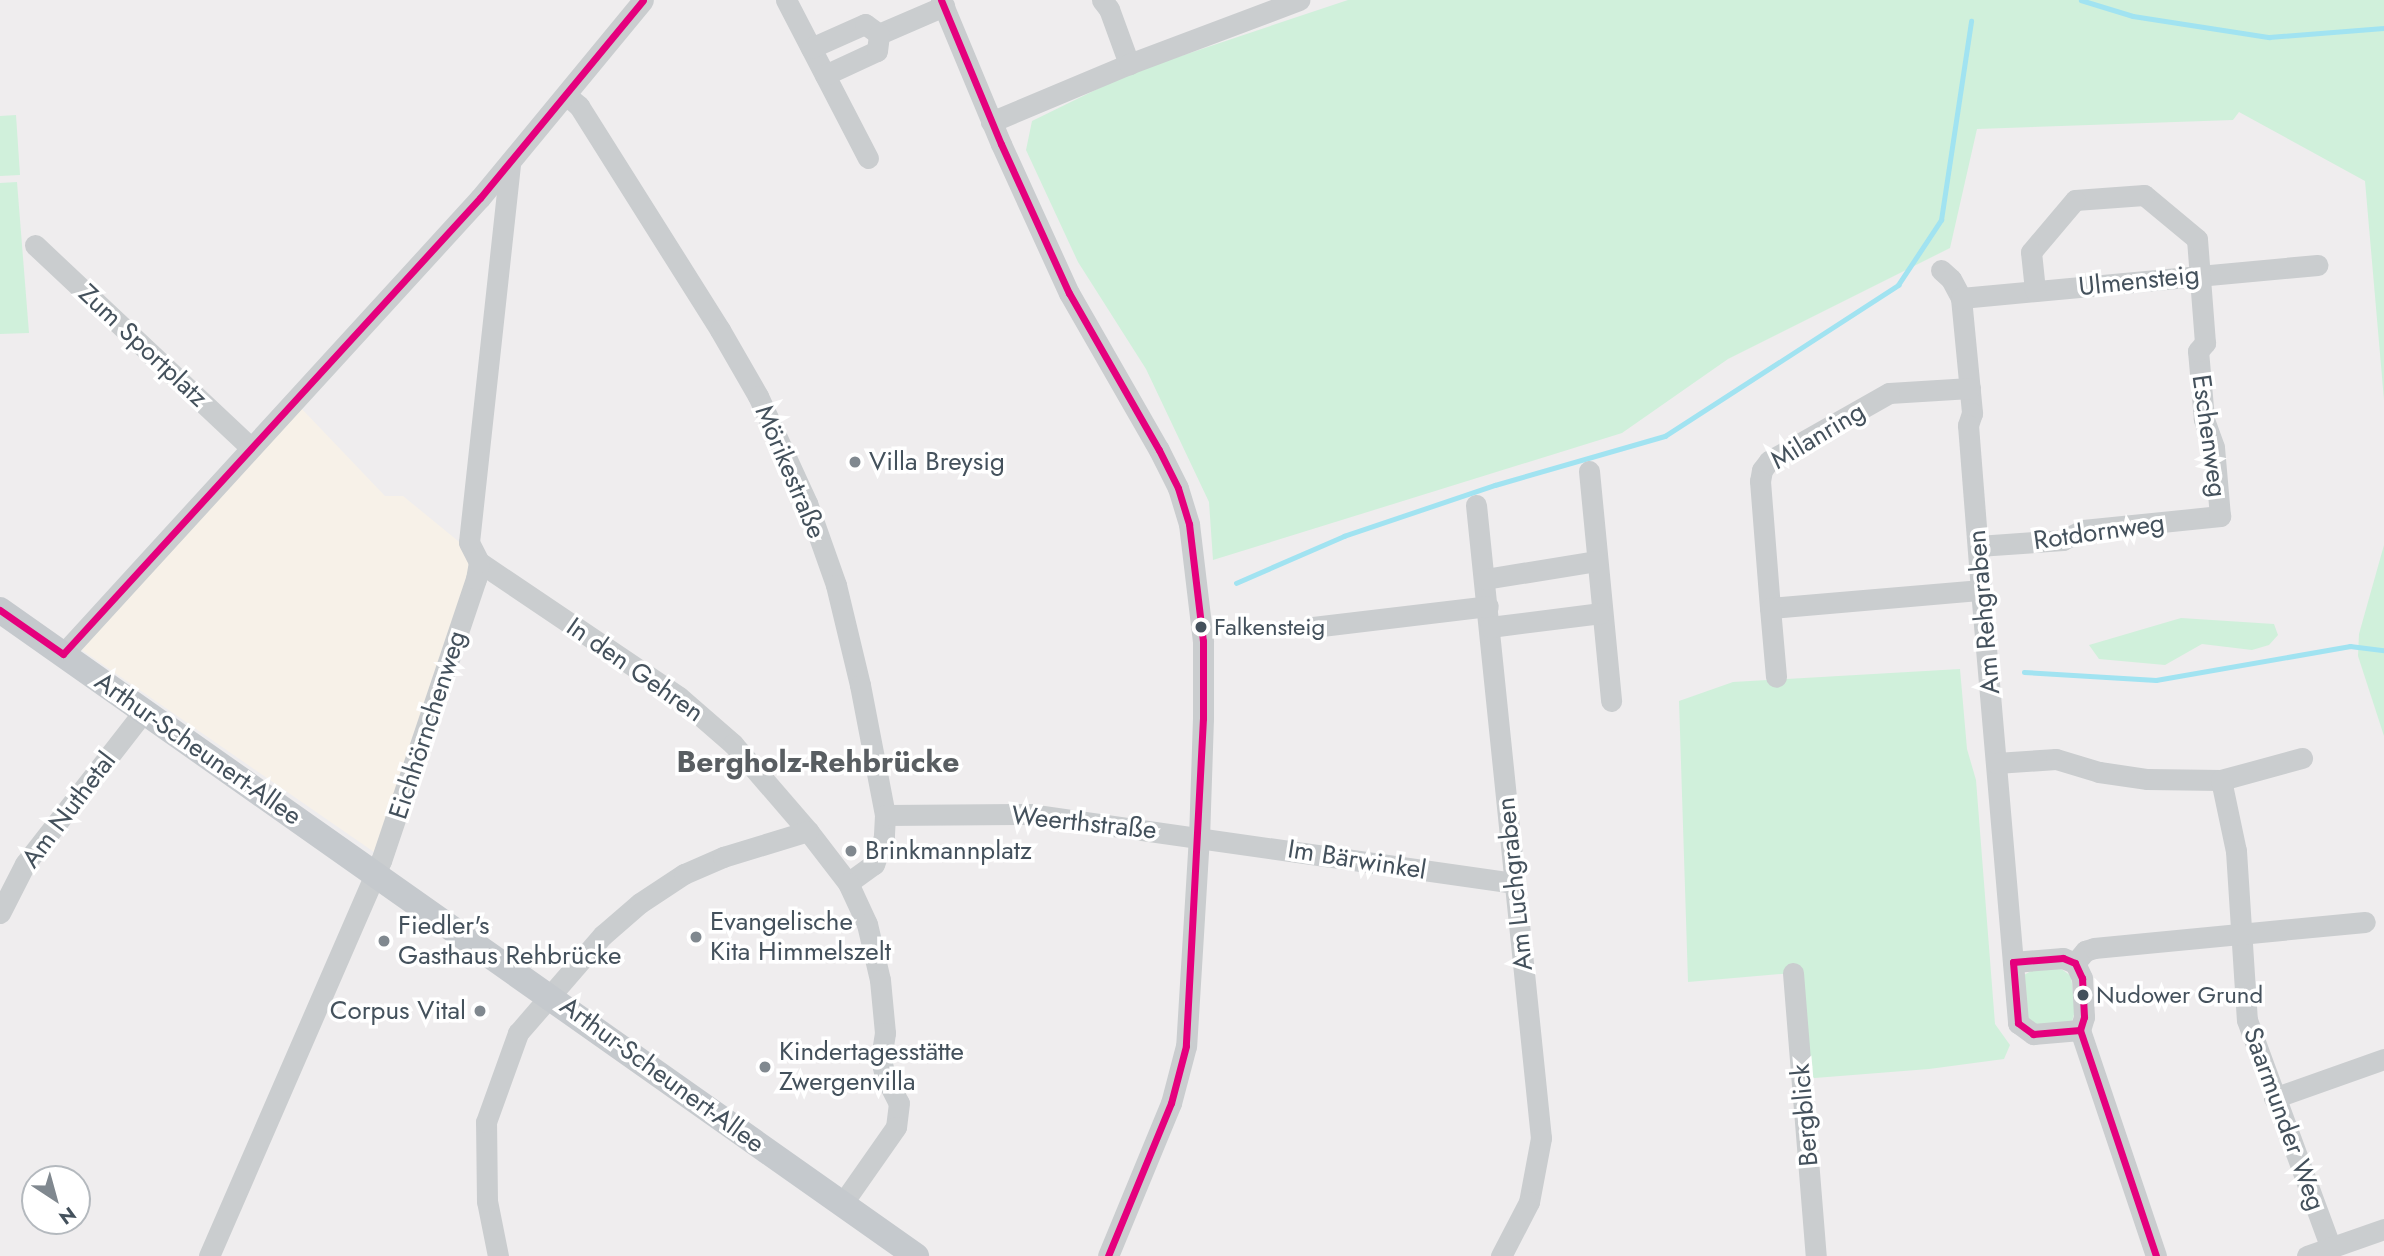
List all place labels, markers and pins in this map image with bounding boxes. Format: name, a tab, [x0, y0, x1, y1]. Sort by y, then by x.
place label: Villa Breysig	[869, 446, 1005, 478]
marker: Villa Breysig	[847, 454, 863, 470]
place label: Falkensteig	[1214, 613, 1325, 641]
marker: Falkensteig	[1194, 620, 1208, 634]
place label: Brinkmannplatz	[865, 835, 1032, 867]
marker: Brinkmannplatz	[843, 843, 859, 859]
place label: Evangelische Kita Himmelszelt	[710, 906, 891, 968]
place label: Fiedler's Gasthaus Rehbrücke	[398, 910, 621, 972]
marker: Evangelische Kita Himmelszelt	[688, 929, 704, 945]
marker: Fiedler's Gasthaus Rehbrücke	[376, 933, 392, 949]
place label: Nudower Grund	[2096, 981, 2263, 1009]
marker: Nudower Grund	[2076, 988, 2090, 1002]
place label: Corpus Vital	[330, 995, 466, 1027]
marker: Corpus Vital	[472, 1003, 488, 1019]
place label: Kindertagesstätte Zwergenvilla	[779, 1036, 964, 1098]
marker: Kindertagesstätte Zwergenvilla	[757, 1059, 773, 1075]

